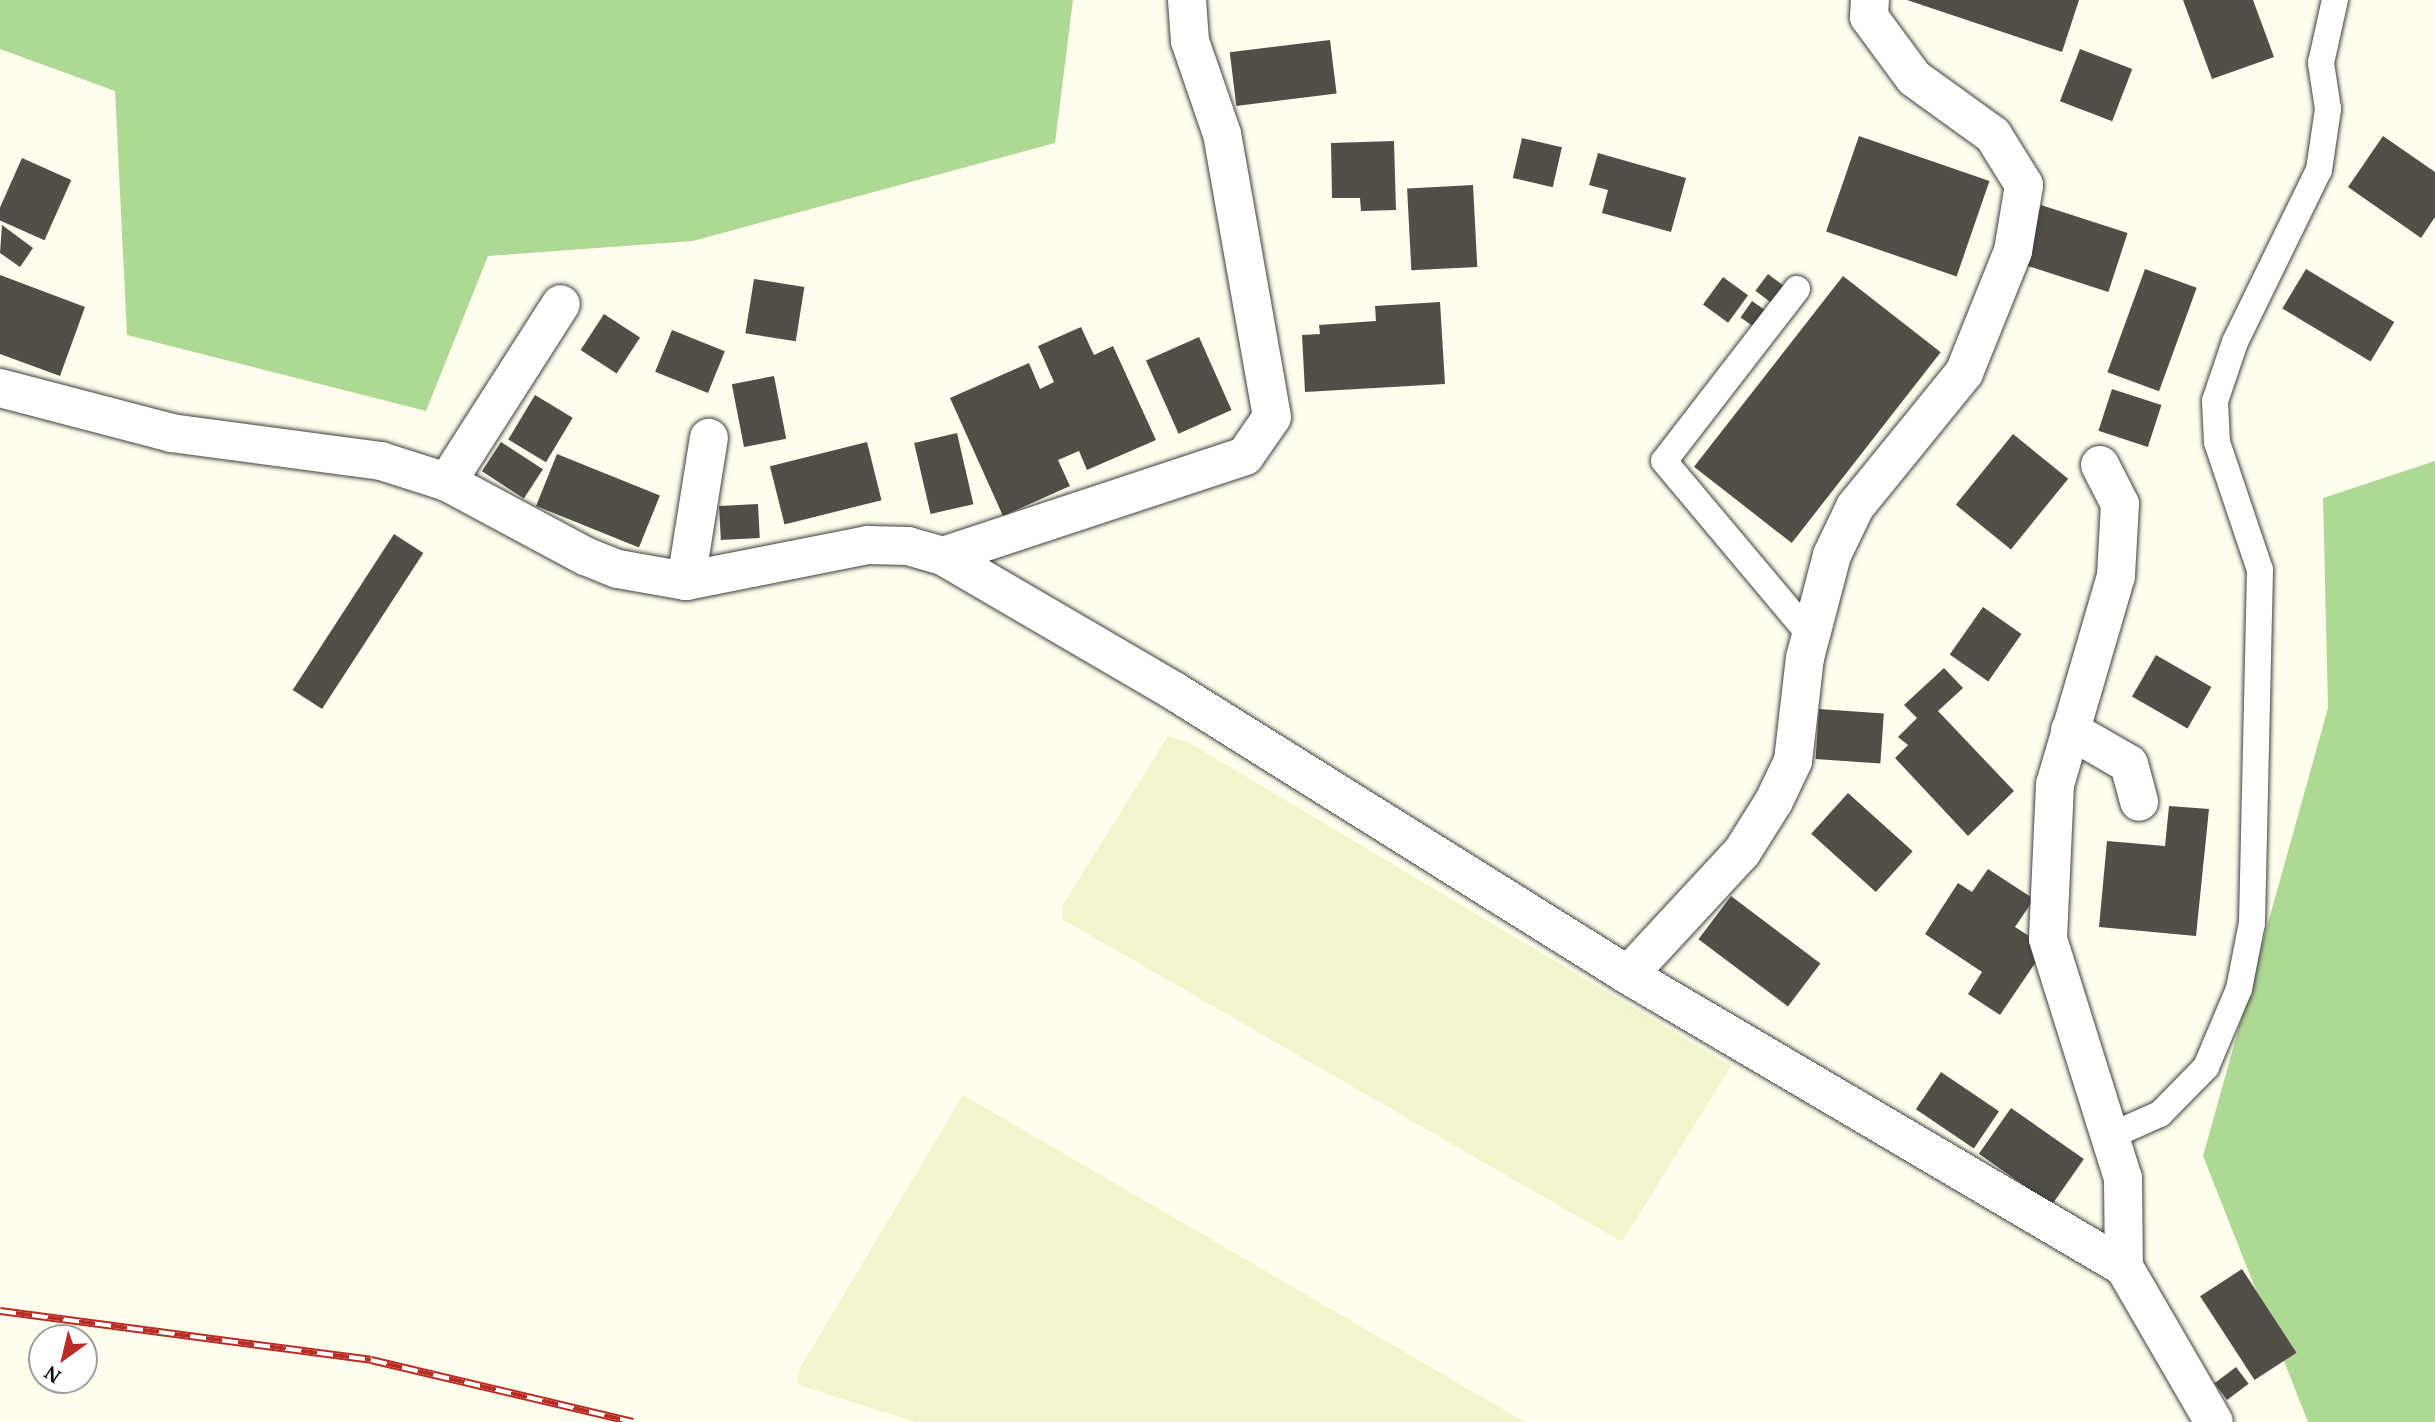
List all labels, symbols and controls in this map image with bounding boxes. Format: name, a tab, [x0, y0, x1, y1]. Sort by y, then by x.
north arrow	[28, 1324, 98, 1394]
text: N	[39, 1361, 65, 1390]

